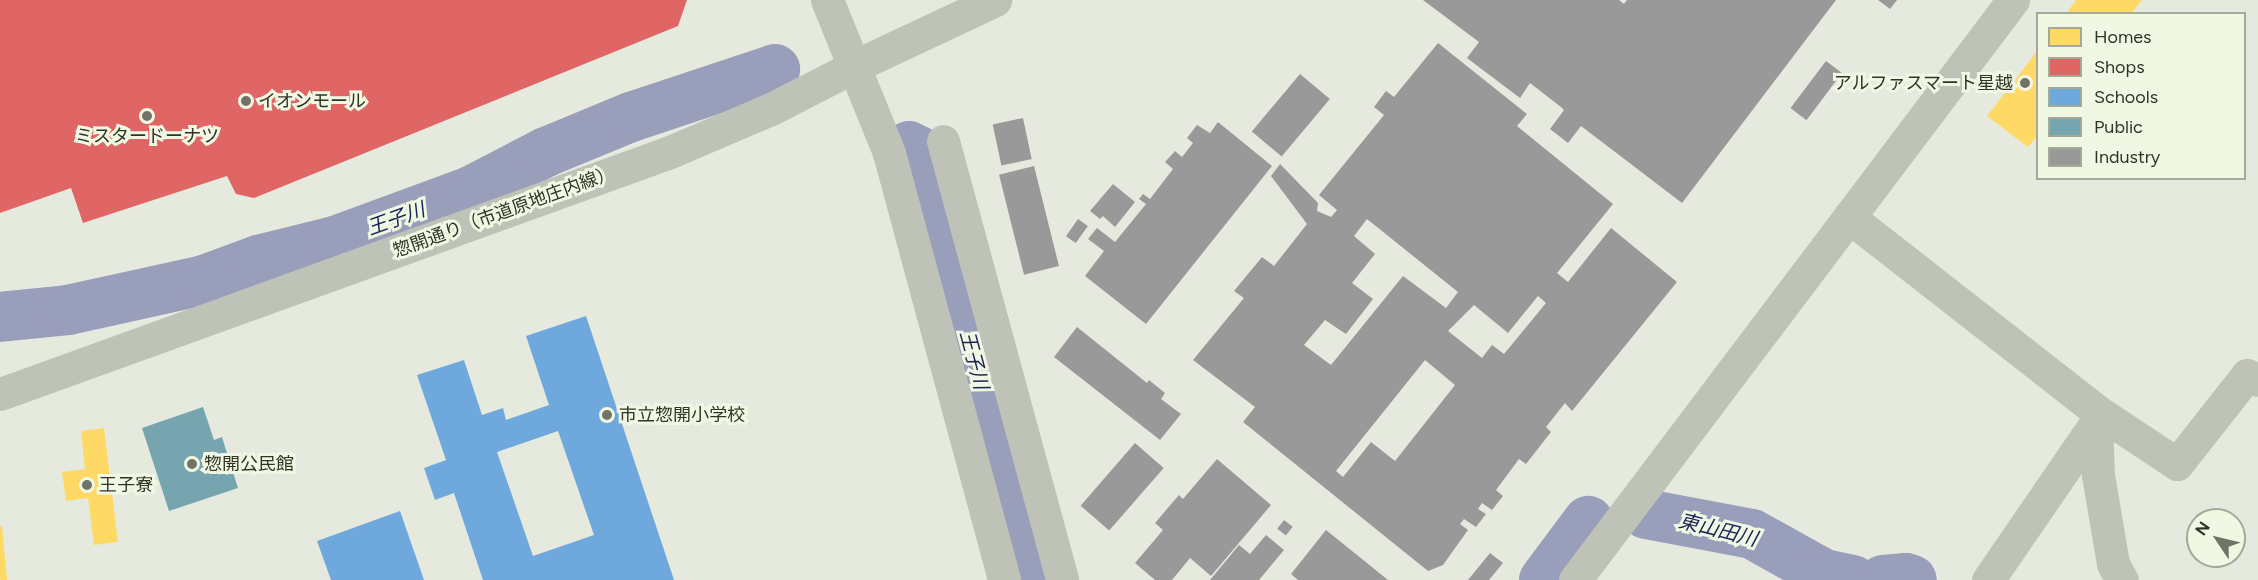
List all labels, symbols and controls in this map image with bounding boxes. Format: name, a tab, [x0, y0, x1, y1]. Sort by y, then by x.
legend	[2036, 12, 2246, 180]
text: Homes	[2094, 26, 2152, 48]
text: Shops	[2094, 56, 2145, 78]
place label: アルファスマート星越	[1833, 72, 2013, 94]
marker: アルファスマート星越	[2018, 76, 2032, 90]
text: Schools	[2094, 86, 2158, 108]
place label: イオンモール	[258, 90, 366, 112]
marker: イオンモール	[239, 94, 253, 108]
marker: ミスタードーナツ	[140, 109, 154, 123]
text: Public	[2094, 116, 2143, 138]
place label: ミスタードーナツ	[75, 125, 219, 147]
text: Industry	[2094, 146, 2160, 168]
street label: 惣開通り（市道原地庄内線）	[390, 162, 618, 262]
water label: 王子川	[364, 197, 428, 241]
water label: 王子川	[955, 328, 993, 392]
place label: 市立惣開小学校	[619, 404, 745, 426]
marker: 市立惣開小学校	[600, 408, 614, 422]
place label: 惣開公民館	[204, 453, 294, 475]
marker: 惣開公民館	[185, 457, 199, 471]
place label: 王子寮	[99, 474, 153, 496]
marker: 王子寮	[80, 478, 94, 492]
north arrow	[2186, 508, 2246, 568]
water label: 東山田川	[1676, 509, 1760, 551]
text: N	[2191, 518, 2214, 539]

